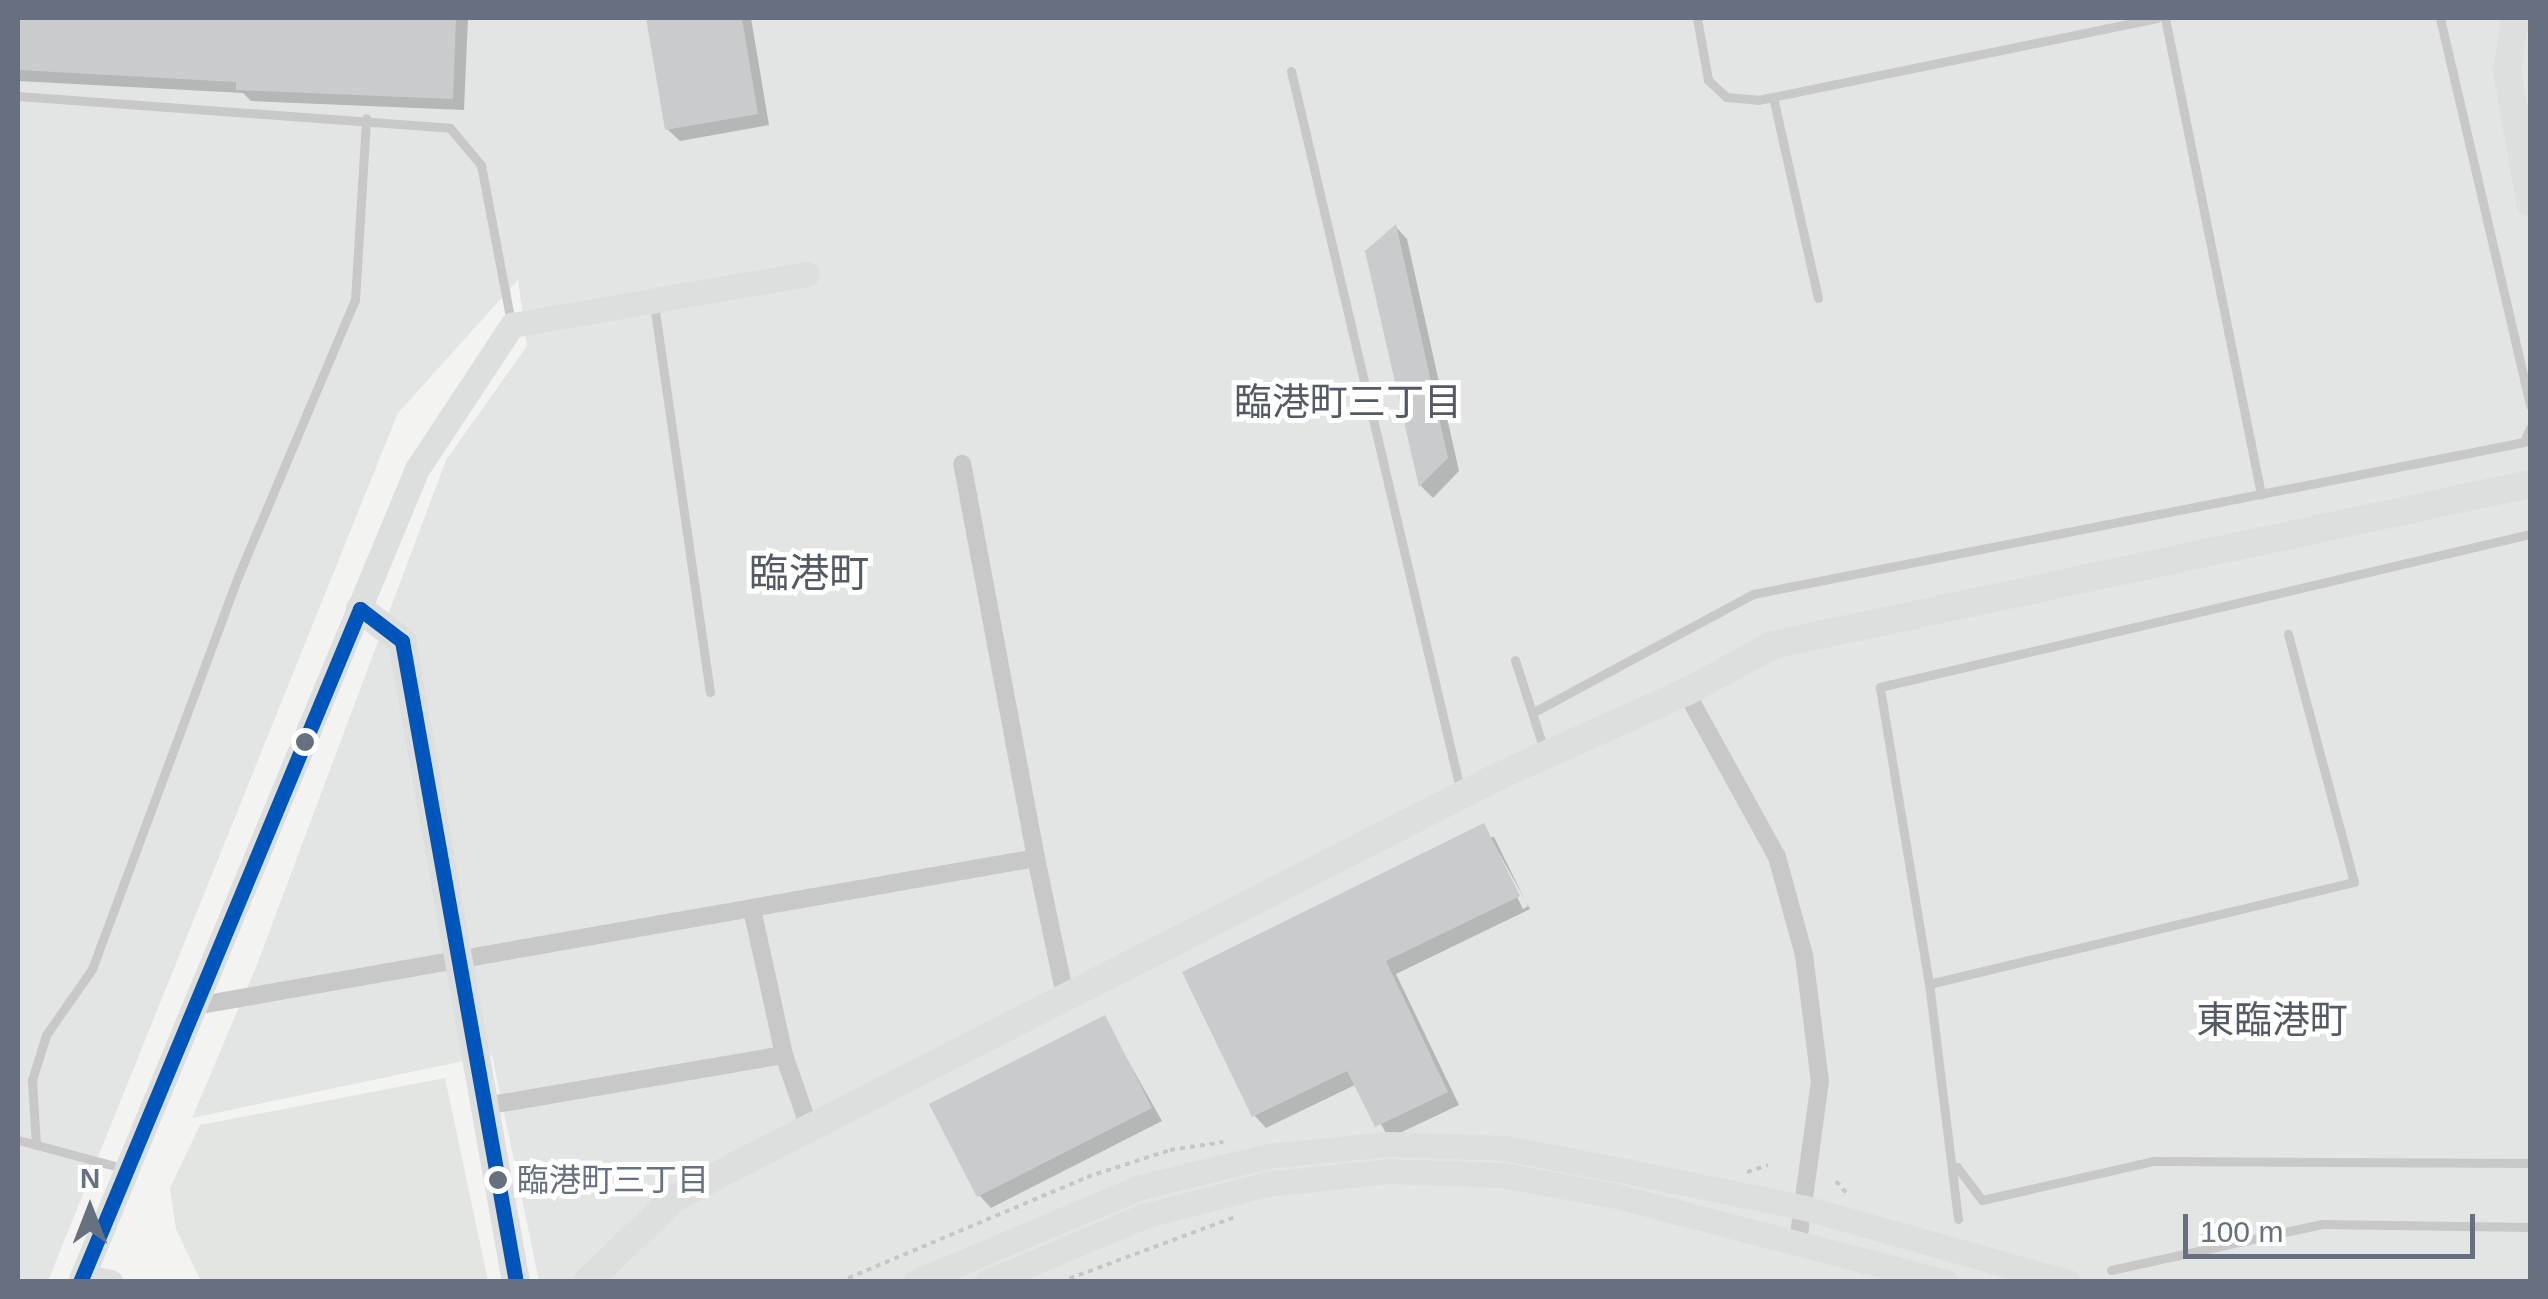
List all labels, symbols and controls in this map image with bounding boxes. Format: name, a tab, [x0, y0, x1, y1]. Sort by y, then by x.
district label: 臨港町三丁目	[1234, 380, 1462, 426]
district label: 臨港町	[749, 549, 869, 597]
unlabelled marker	[295, 732, 315, 752]
district label: 東臨港町	[2196, 998, 2348, 1044]
north arrow	[40, 1159, 140, 1259]
place label: 臨港町三丁目	[517, 1161, 709, 1199]
text: N	[80, 1163, 100, 1194]
marker: 臨港町三丁目	[488, 1170, 508, 1190]
scale bar	[2188, 1194, 2480, 1256]
text: 100 m	[2200, 1215, 2283, 1248]

